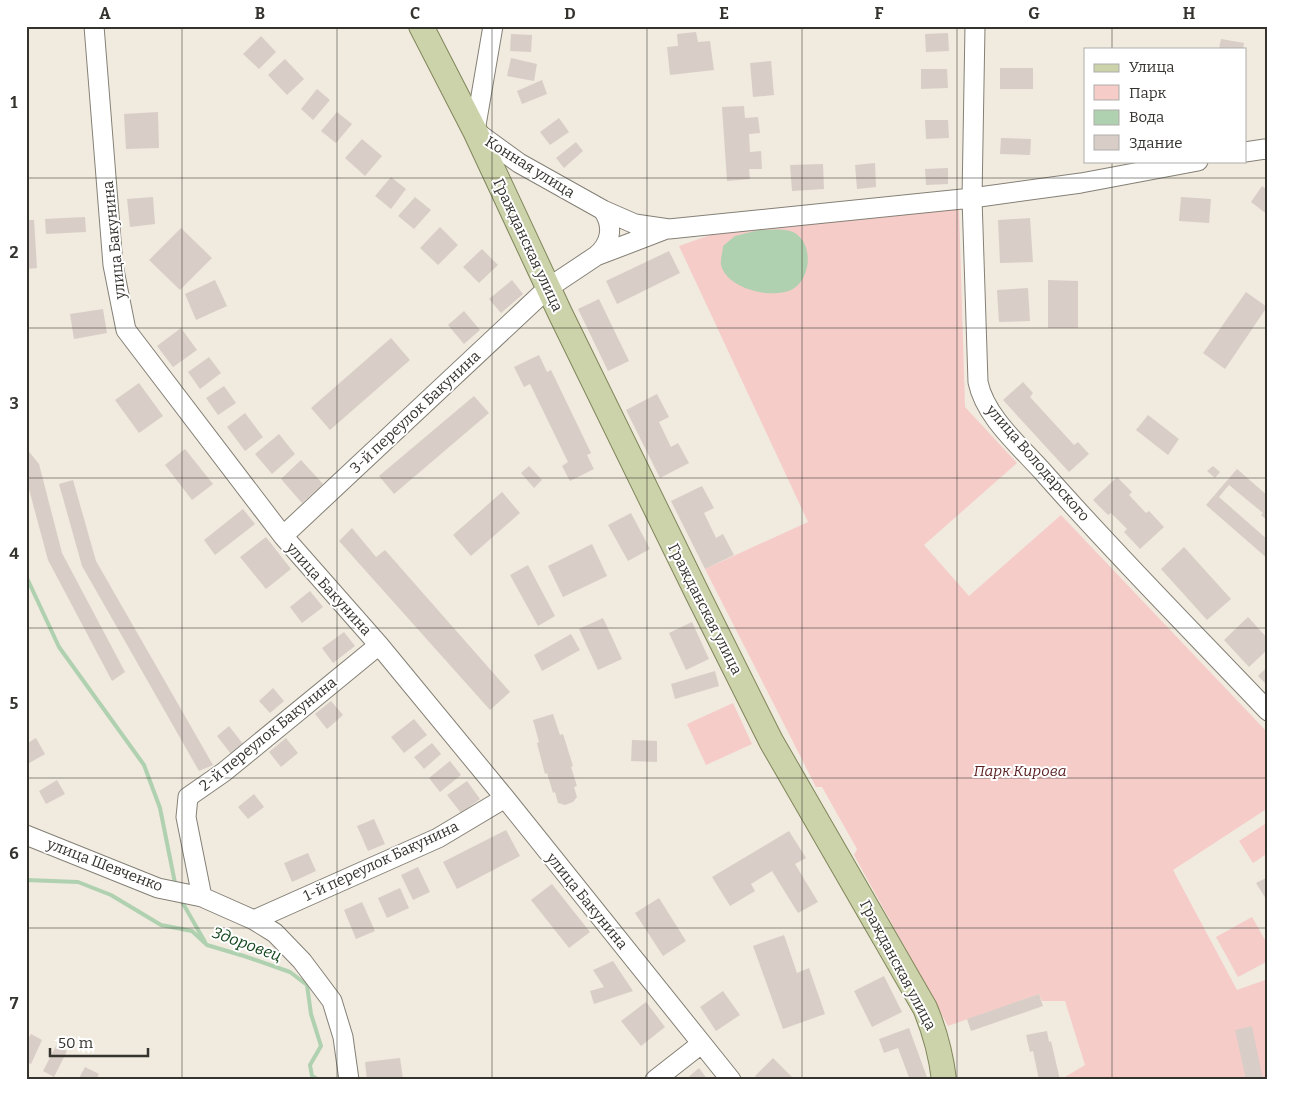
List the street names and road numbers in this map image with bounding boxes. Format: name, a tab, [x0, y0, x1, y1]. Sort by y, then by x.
street label: Конная улица	[482, 132, 578, 202]
street label: Гражданская улица	[489, 176, 567, 314]
street label: улица Бакунина	[99, 180, 129, 301]
street label: 3-й переулок Бакунина	[346, 347, 484, 477]
street label: улица Володарского	[982, 400, 1094, 525]
street label: улица Бакунина	[282, 538, 375, 639]
street label: Гражданская улица	[664, 540, 746, 678]
street label: 2-й переулок Бакунина	[196, 673, 340, 795]
street label: 1-й переулок Бакунина	[301, 817, 461, 905]
street label: улица Шевченко	[44, 834, 165, 895]
street label: улица Бакунина	[542, 848, 631, 953]
street label: Гражданская улица	[856, 897, 940, 1033]

